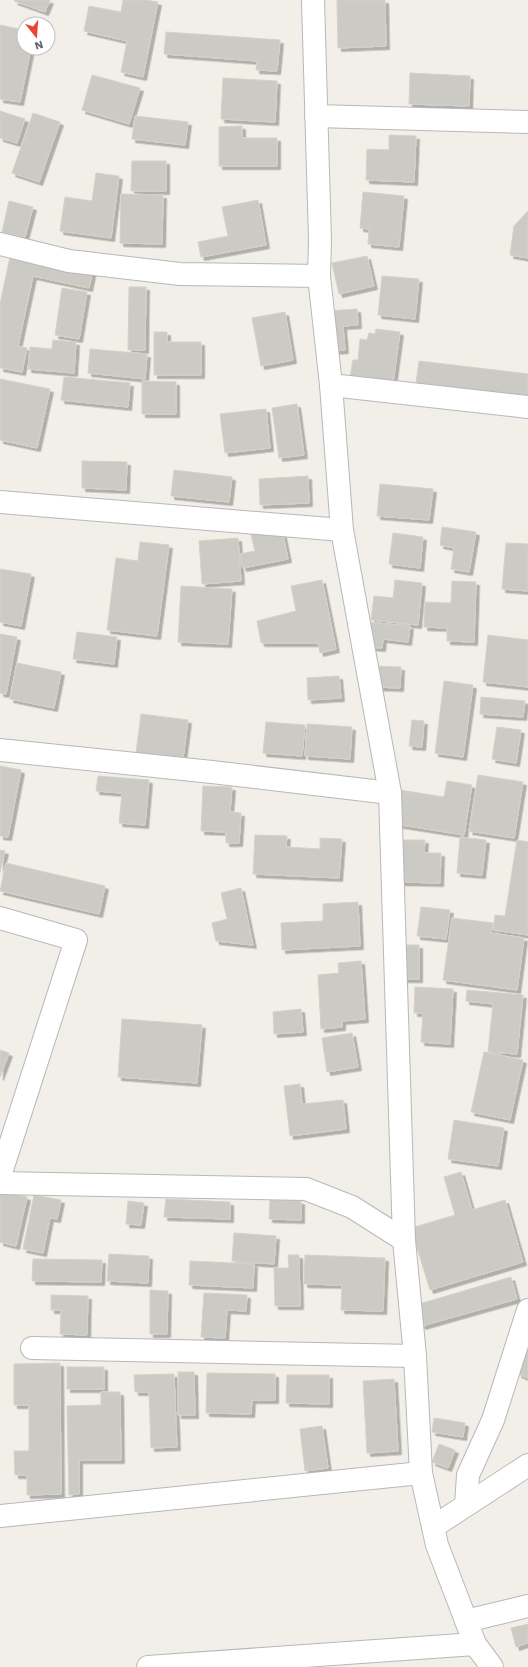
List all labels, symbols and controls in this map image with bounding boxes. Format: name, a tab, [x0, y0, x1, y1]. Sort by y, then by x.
north arrow	[16, 16, 56, 56]
text: N	[33, 38, 45, 52]

